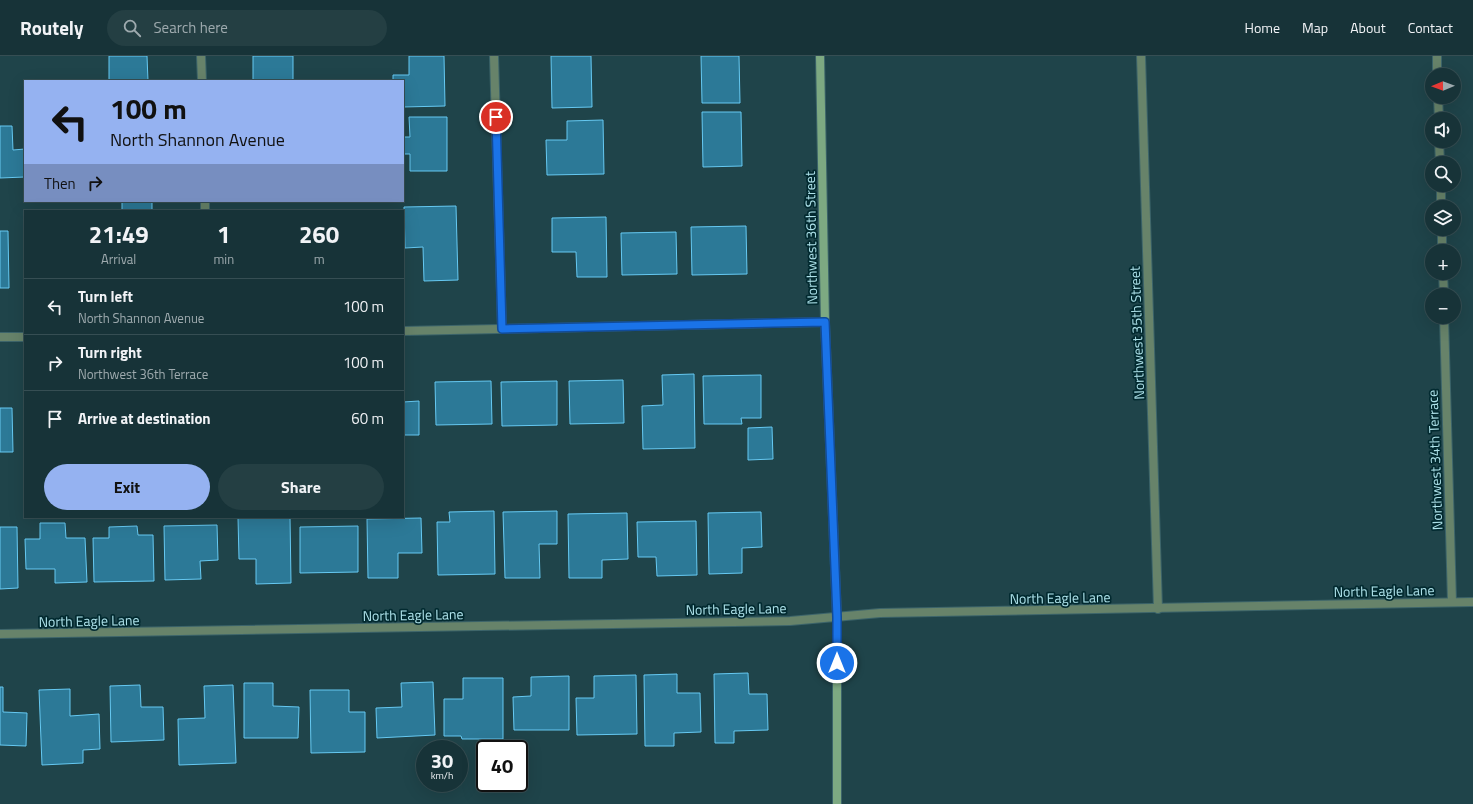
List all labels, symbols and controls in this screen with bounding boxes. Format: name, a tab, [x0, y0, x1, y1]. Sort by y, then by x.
search box	[107, 10, 387, 46]
text: Routely	[20, 13, 83, 42]
text: Search here	[153, 16, 228, 39]
icon: search	[121, 17, 143, 39]
text: Home	[1245, 17, 1280, 38]
text: Map	[1302, 17, 1328, 38]
text: About	[1350, 17, 1386, 38]
text: Contact	[1408, 17, 1453, 38]
north arrow	[1425, 68, 1461, 104]
map controls	[1425, 68, 1461, 324]
text: 100 m	[110, 87, 187, 130]
icon: left	[44, 96, 96, 148]
pin	[479, 100, 513, 134]
icon: arrive	[485, 106, 507, 128]
button: sound	[1425, 112, 1461, 148]
text: North Shannon Avenue	[110, 126, 285, 153]
button: search	[1425, 156, 1461, 192]
street label: Northwest 36th Street	[799, 171, 822, 305]
text: Then	[44, 172, 76, 195]
icon: right	[84, 172, 106, 194]
button: layers	[1425, 200, 1461, 236]
text: 21:49	[89, 216, 149, 252]
text: 1	[217, 216, 231, 252]
text: 260	[299, 216, 339, 252]
button: +	[1425, 244, 1461, 280]
text: Arrival	[101, 249, 136, 269]
text: min	[213, 249, 234, 269]
text: m	[314, 249, 325, 269]
street label: Northwest 35th Street	[1124, 266, 1149, 400]
text: Turn left	[78, 285, 133, 308]
button: −	[1425, 288, 1461, 324]
text: 100 m	[343, 295, 384, 318]
icon: left	[44, 296, 66, 318]
text: North Shannon Avenue	[78, 308, 204, 328]
text: Turn right	[78, 341, 142, 364]
text: 100 m	[343, 351, 384, 374]
icon: right	[44, 352, 66, 374]
text: Northwest 36th Terrace	[78, 364, 208, 384]
street label: Northwest 34th Terrace	[1422, 390, 1447, 530]
text: Arrive at destination	[78, 407, 211, 430]
text: 60 m	[351, 407, 384, 430]
icon: arrive	[44, 408, 66, 430]
button: Exit	[44, 464, 210, 510]
button: Share	[218, 464, 384, 510]
street label: North Eagle Lane	[1333, 579, 1435, 602]
street label: North Eagle Lane	[1009, 586, 1111, 609]
street label: North Eagle Lane	[685, 597, 787, 620]
street label: North Eagle Lane	[362, 603, 464, 626]
street label: North Eagle Lane	[38, 609, 140, 632]
position arrow	[816, 642, 858, 684]
speed limit sign: 40	[476, 740, 528, 792]
text: 30	[431, 745, 453, 776]
text: km/h	[431, 768, 453, 783]

